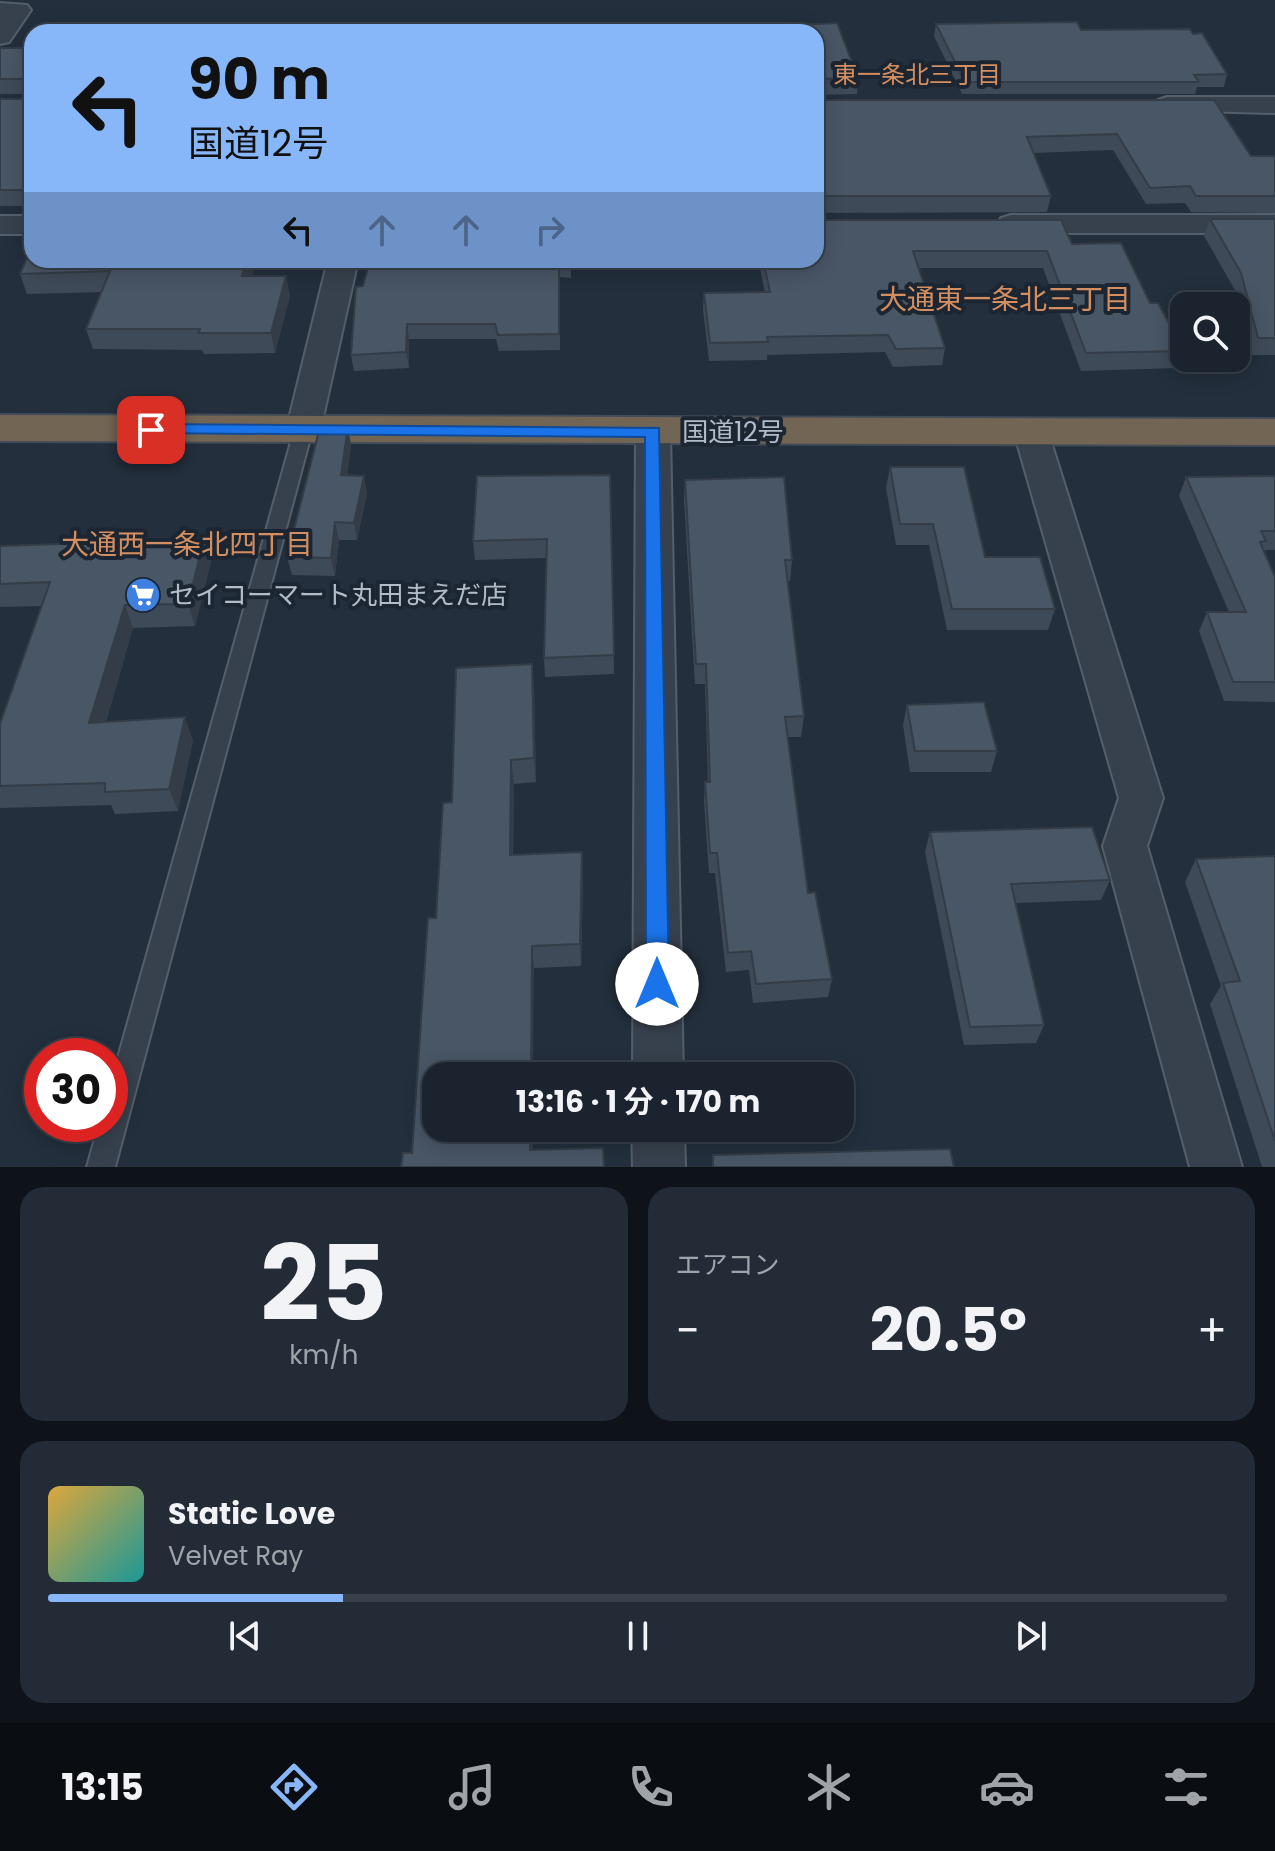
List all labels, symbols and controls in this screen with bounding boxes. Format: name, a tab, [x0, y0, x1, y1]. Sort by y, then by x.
text: 90 m	[188, 40, 330, 119]
icon: left	[56, 56, 160, 160]
district label: 東一条北三丁目	[833, 58, 1001, 91]
text: 国道12号	[188, 118, 328, 169]
icon: left	[276, 208, 320, 252]
icon: ahead	[360, 208, 404, 252]
icon: ahead	[444, 208, 488, 252]
icon: right	[528, 208, 572, 252]
district label: 大通東一条北三丁目	[879, 280, 1131, 319]
map controls	[1170, 292, 1250, 372]
button: search	[1170, 292, 1250, 372]
pin	[117, 396, 185, 464]
icon: arrive	[129, 408, 173, 452]
street label: 国道12号	[682, 414, 784, 450]
district label: 大通西一条北四丁目	[61, 525, 313, 564]
supermarket icon: セイコーマート丸田まえだ店	[124, 576, 162, 614]
place label: セイコーマート丸田まえだ店	[169, 577, 507, 613]
position arrow	[615, 942, 699, 1026]
speed limit sign: 30	[24, 1038, 128, 1142]
text: 13:16 · 1 分 · 170 m	[516, 1080, 760, 1123]
text: 25	[260, 1211, 387, 1356]
text: エアコン	[676, 1247, 780, 1283]
text: 20.5°	[870, 1288, 1027, 1372]
text: −	[676, 1300, 700, 1361]
text: +	[1197, 1300, 1227, 1361]
text: km/h	[289, 1337, 358, 1373]
text: Static Love	[168, 1492, 335, 1535]
text: Velvet Ray	[168, 1538, 303, 1574]
icon: previous	[223, 1614, 267, 1658]
icon: pause	[616, 1614, 660, 1658]
icon: next	[1009, 1614, 1053, 1658]
icon: directions	[266, 1759, 322, 1815]
icon: music	[444, 1759, 500, 1815]
icon: phone	[623, 1759, 679, 1815]
icon: climate	[801, 1759, 857, 1815]
icon: car	[979, 1759, 1035, 1815]
icon: filters	[1158, 1759, 1214, 1815]
text: 13:15	[61, 1762, 144, 1813]

